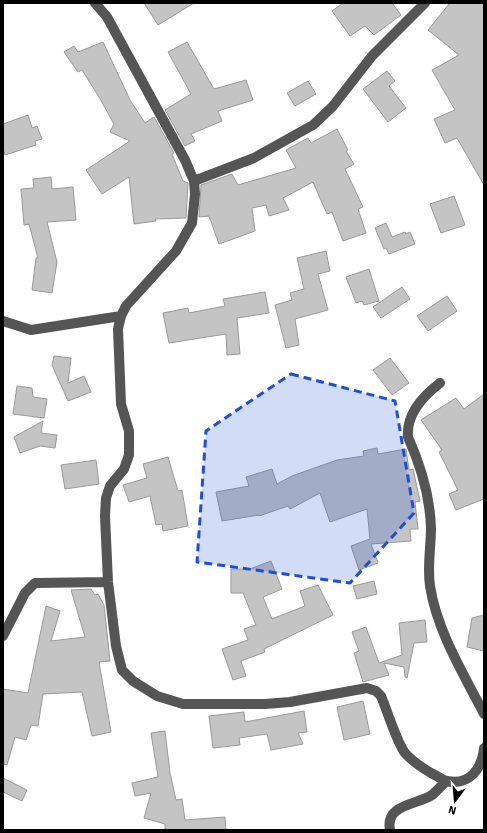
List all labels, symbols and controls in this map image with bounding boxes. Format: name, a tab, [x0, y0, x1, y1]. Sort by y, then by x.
north arrow	[435, 781, 475, 821]
text: N	[447, 803, 458, 817]

